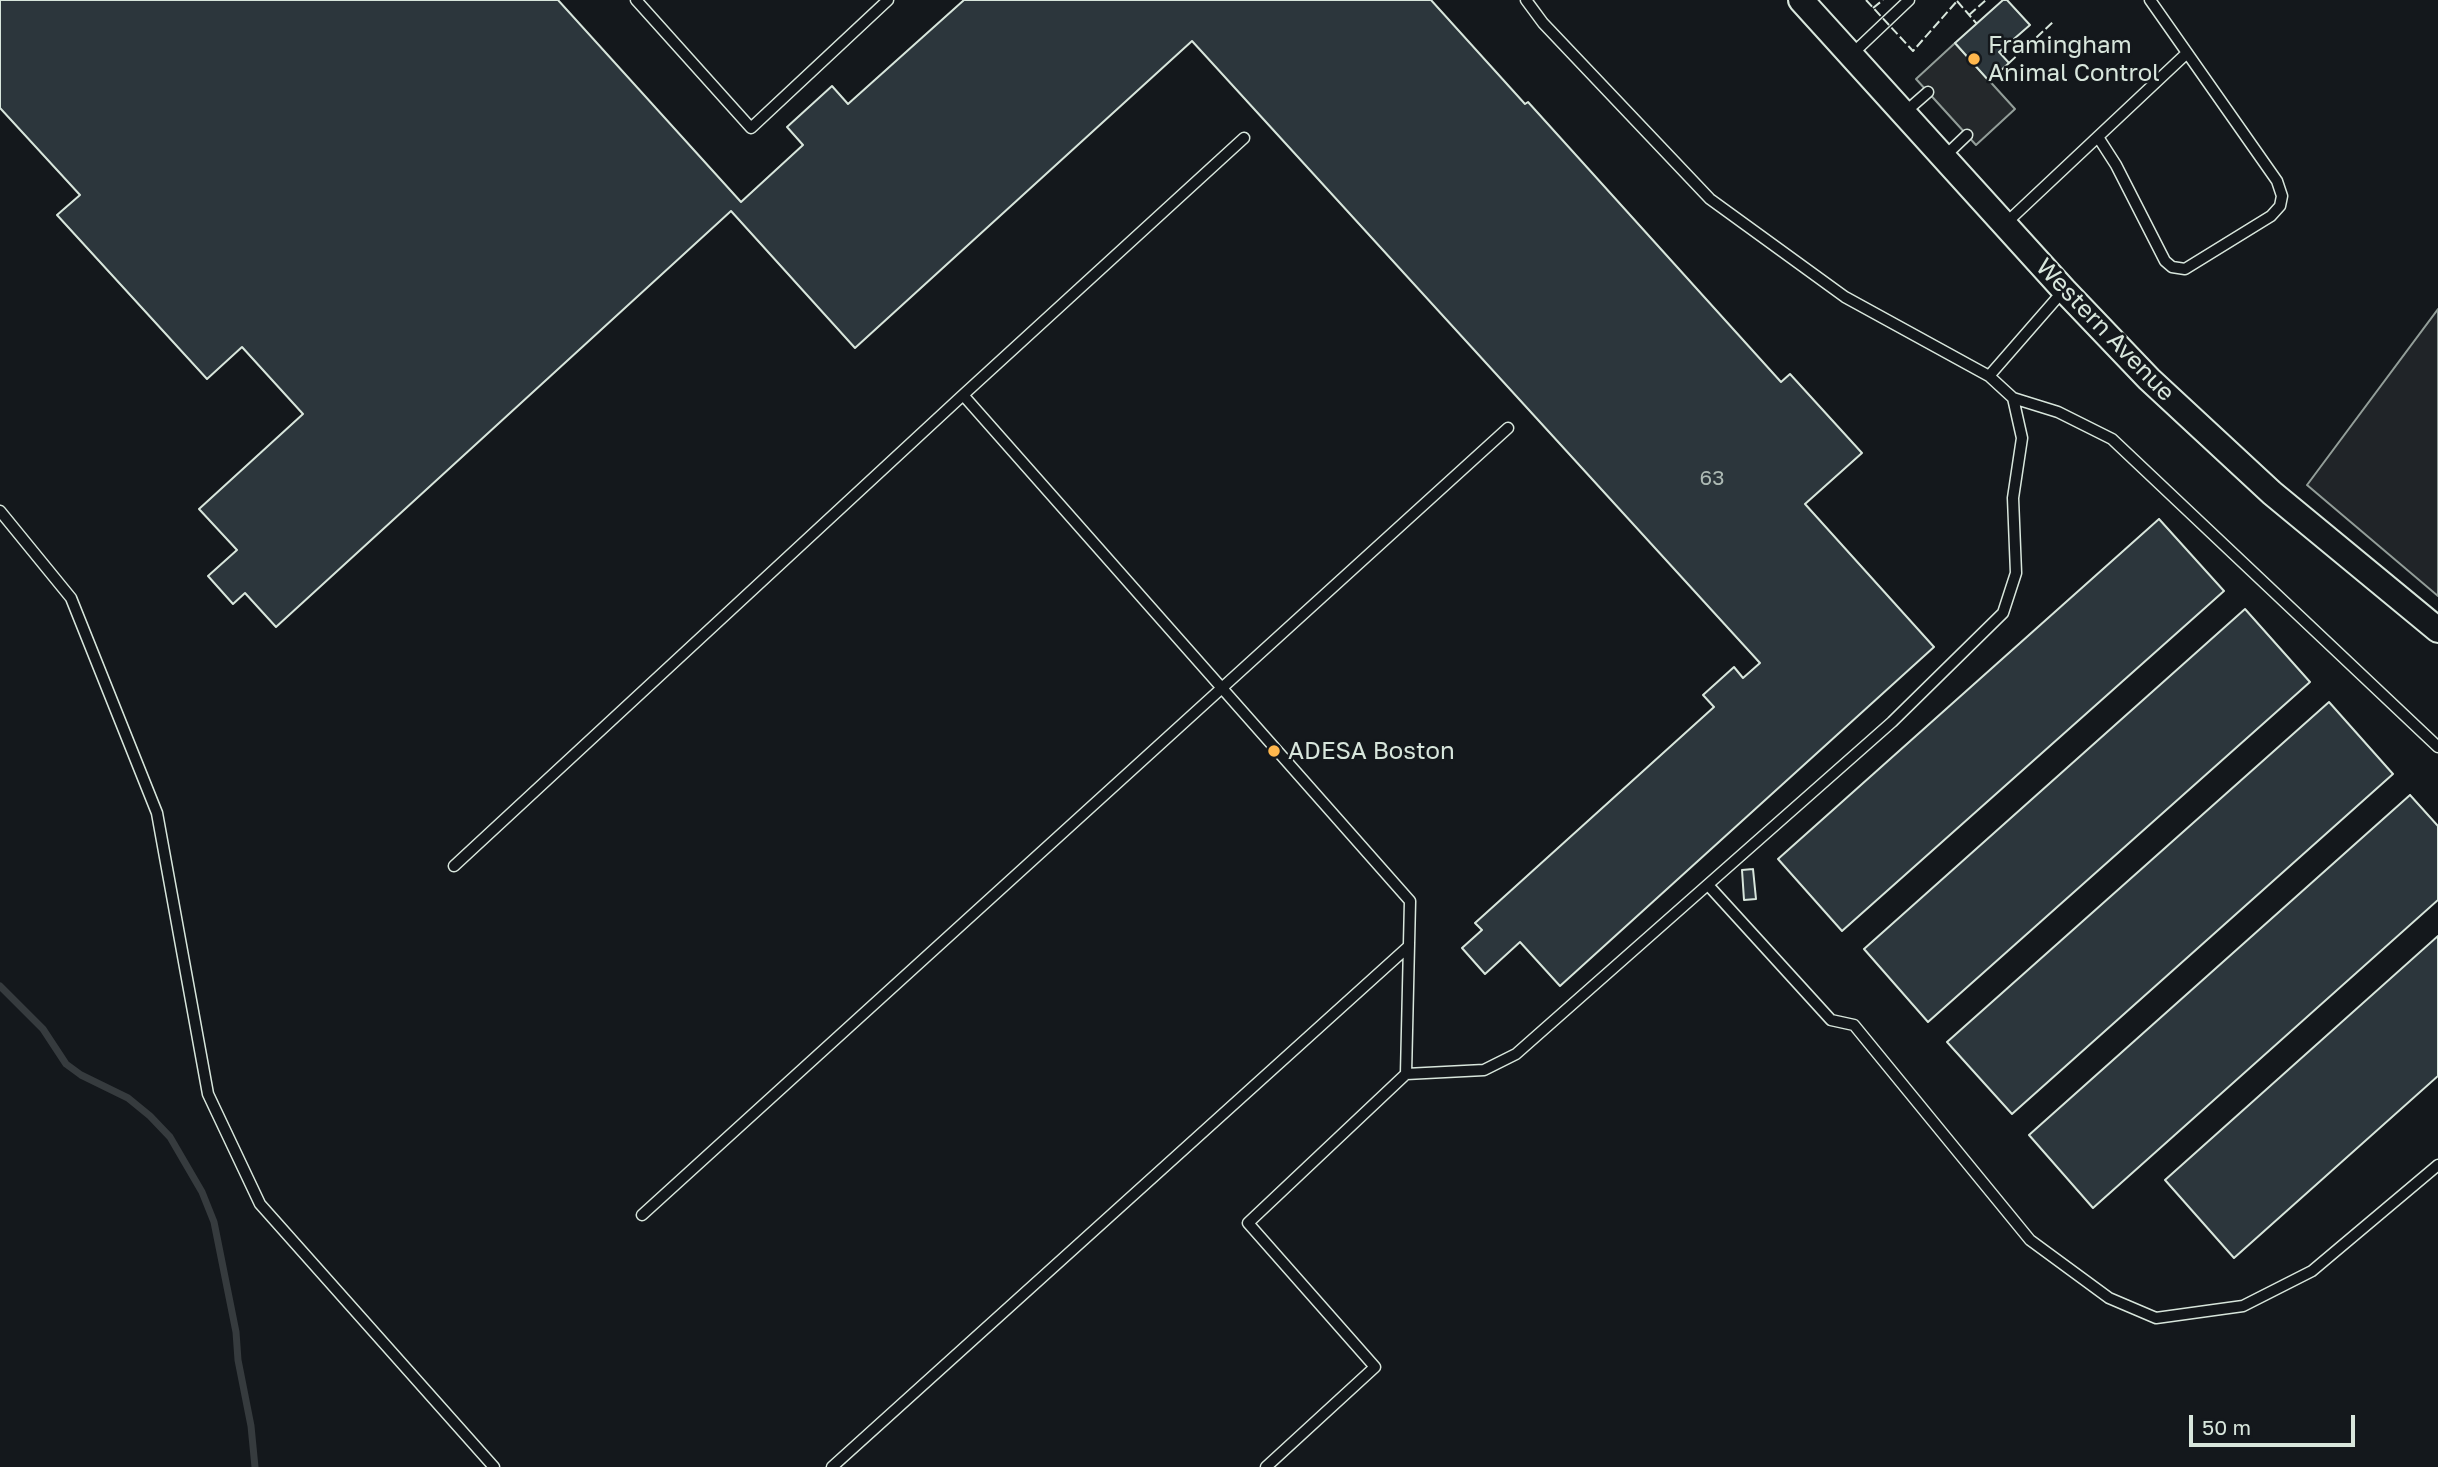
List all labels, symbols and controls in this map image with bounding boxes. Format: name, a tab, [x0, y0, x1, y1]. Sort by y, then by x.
place label: Framingham Animal Control	[1988, 31, 2160, 87]
marker: Framingham Animal Control	[1966, 51, 1982, 67]
street label: Western Avenue	[2030, 253, 2180, 407]
house number: 63	[1700, 465, 1724, 491]
place label: ADESA Boston	[1288, 737, 1455, 765]
marker: ADESA Boston	[1266, 743, 1282, 759]
scale bar	[2193, 1400, 2359, 1444]
text: 50 m	[2202, 1414, 2251, 1440]

